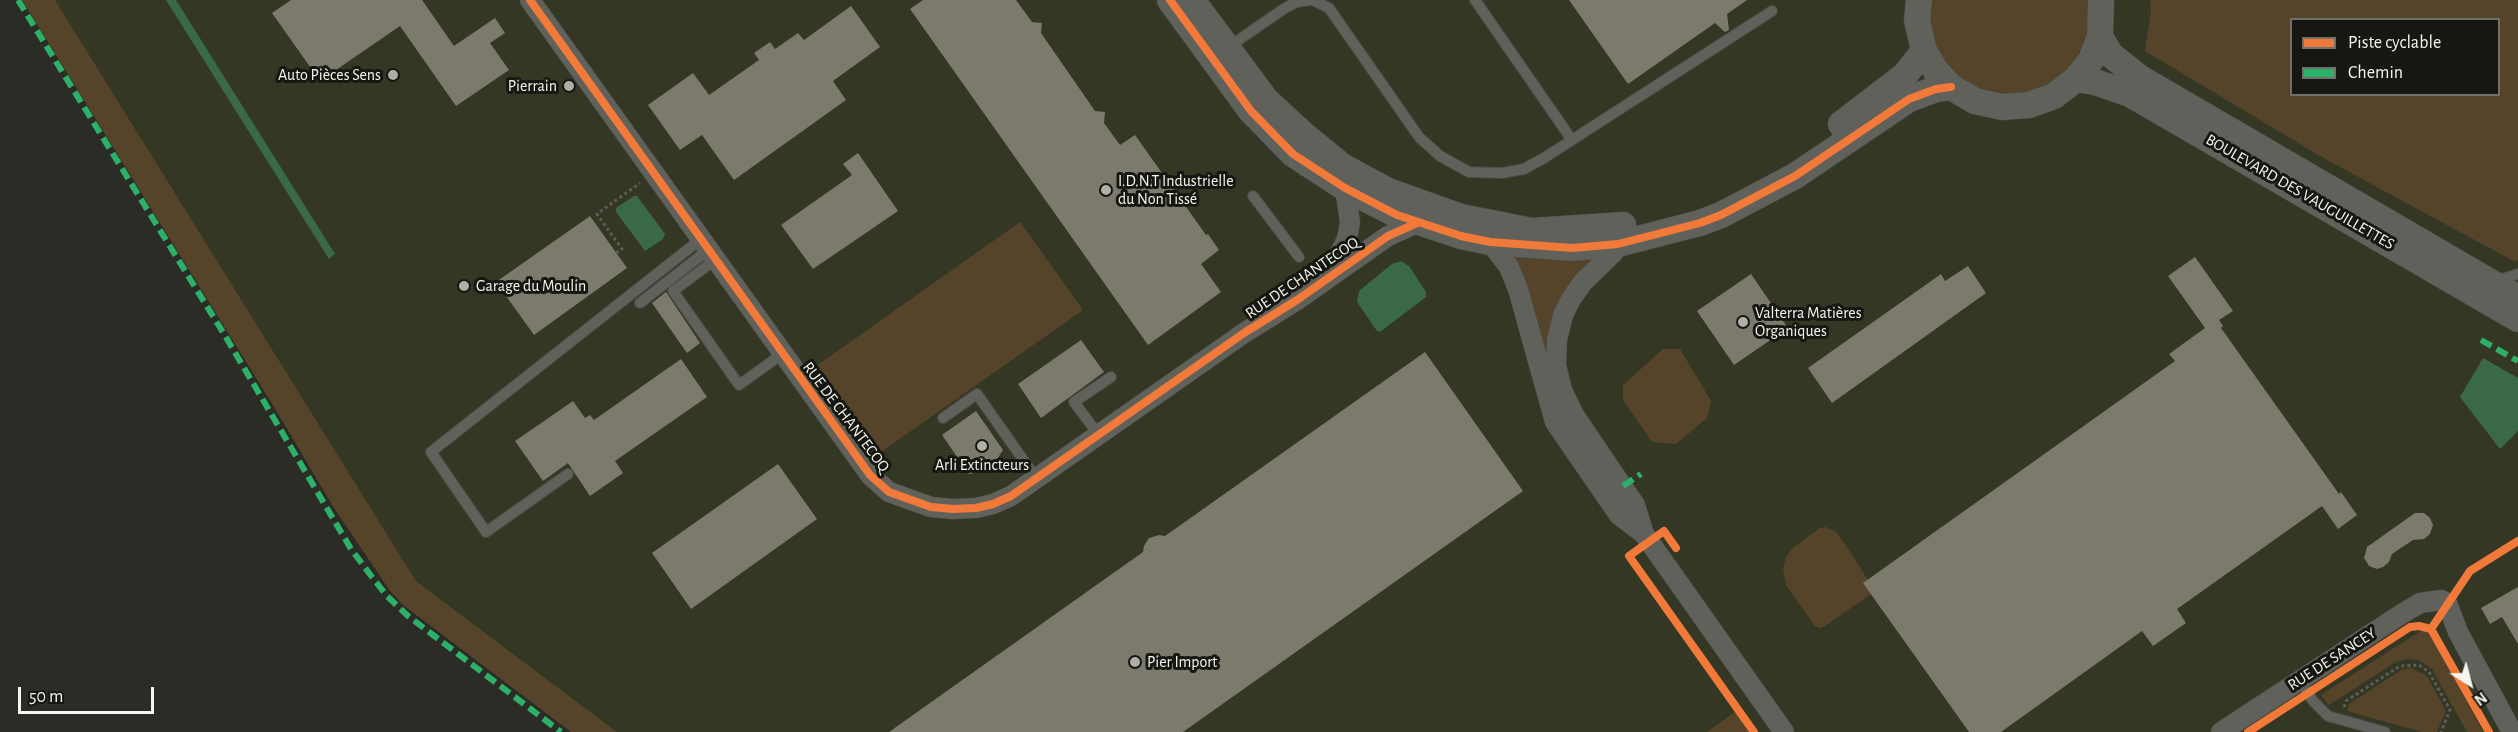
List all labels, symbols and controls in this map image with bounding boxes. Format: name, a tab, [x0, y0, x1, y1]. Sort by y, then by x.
legend	[2290, 18, 2500, 96]
text: Piste cyclable	[2348, 34, 2441, 52]
text: Chemin	[2348, 64, 2403, 82]
place label: Auto Pièces Sens	[278, 65, 381, 85]
marker: Auto Pièces Sens	[386, 68, 400, 82]
place label: Pierrain	[508, 76, 557, 96]
marker: Pierrain	[562, 79, 576, 93]
street label: BOULEVARD DES VAUGUILLETTES	[2202, 130, 2398, 254]
place label: I.D.N.T Industrielle du Non Tissé	[1118, 171, 1234, 209]
marker: I.D.N.T Industrielle du Non Tissé	[1099, 183, 1113, 197]
street label: RUE DE CHANTECOQ	[1242, 233, 1362, 323]
place label: Garage du Moulin	[476, 276, 586, 296]
marker: Garage du Moulin	[457, 279, 471, 293]
place label: Valterra Matières Organiques	[1755, 303, 1862, 341]
marker: Valterra Matières Organiques	[1736, 315, 1750, 329]
street label: RUE DE CHANTECOQ	[798, 358, 894, 476]
marker: Arli Extincteurs	[975, 439, 989, 453]
place label: Arli Extincteurs	[935, 455, 1029, 475]
street label: RUE DE SANCEY	[2284, 623, 2380, 695]
place label: Pier Import	[1147, 652, 1217, 672]
north arrow	[2440, 654, 2500, 714]
marker: Pier Import	[1128, 655, 1142, 669]
scale bar	[21, 675, 158, 713]
text: 50 m	[29, 688, 63, 706]
text: N	[2471, 689, 2490, 708]

